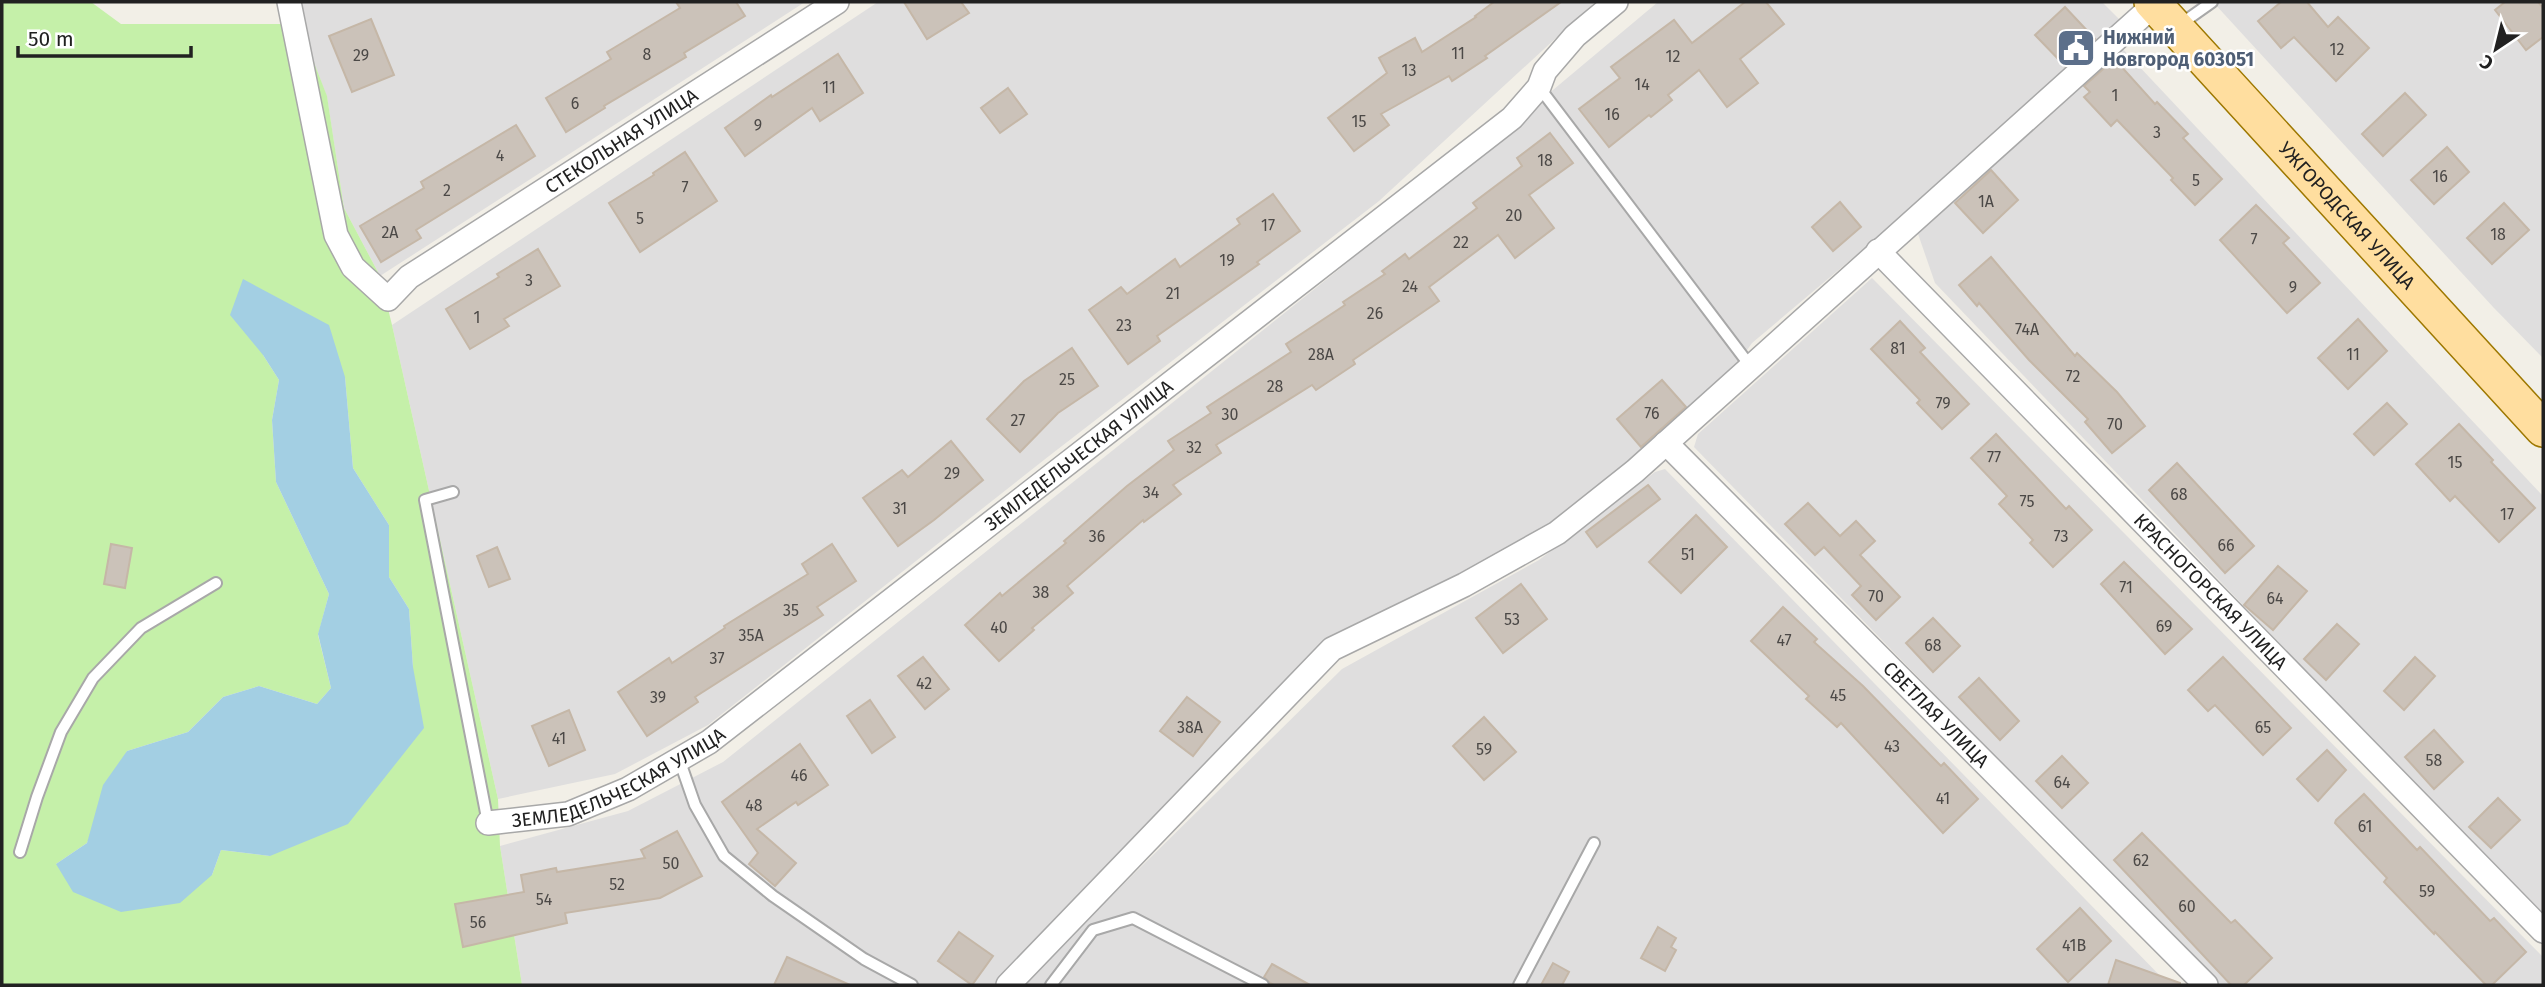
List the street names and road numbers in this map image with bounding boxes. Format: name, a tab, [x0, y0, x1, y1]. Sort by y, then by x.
street label: СТЕКОЛЬНАЯ УЛИЦА	[541, 84, 702, 199]
street label: УЖГОРОДСКАЯ УЛИЦА	[2274, 137, 2420, 294]
street label: ЗЕМЛЕДЕЛЬЧЕСКАЯ УЛИЦА	[980, 375, 1178, 536]
street label: КРАСНОГОРСКАЯ УЛИЦА	[2129, 509, 2292, 675]
street label: СВЕТЛАЯ УЛИЦА	[1878, 657, 1994, 773]
street label: ЗЕМЛЕДЕЛЬЧЕСКАЯ УЛИЦА	[510, 723, 730, 832]

